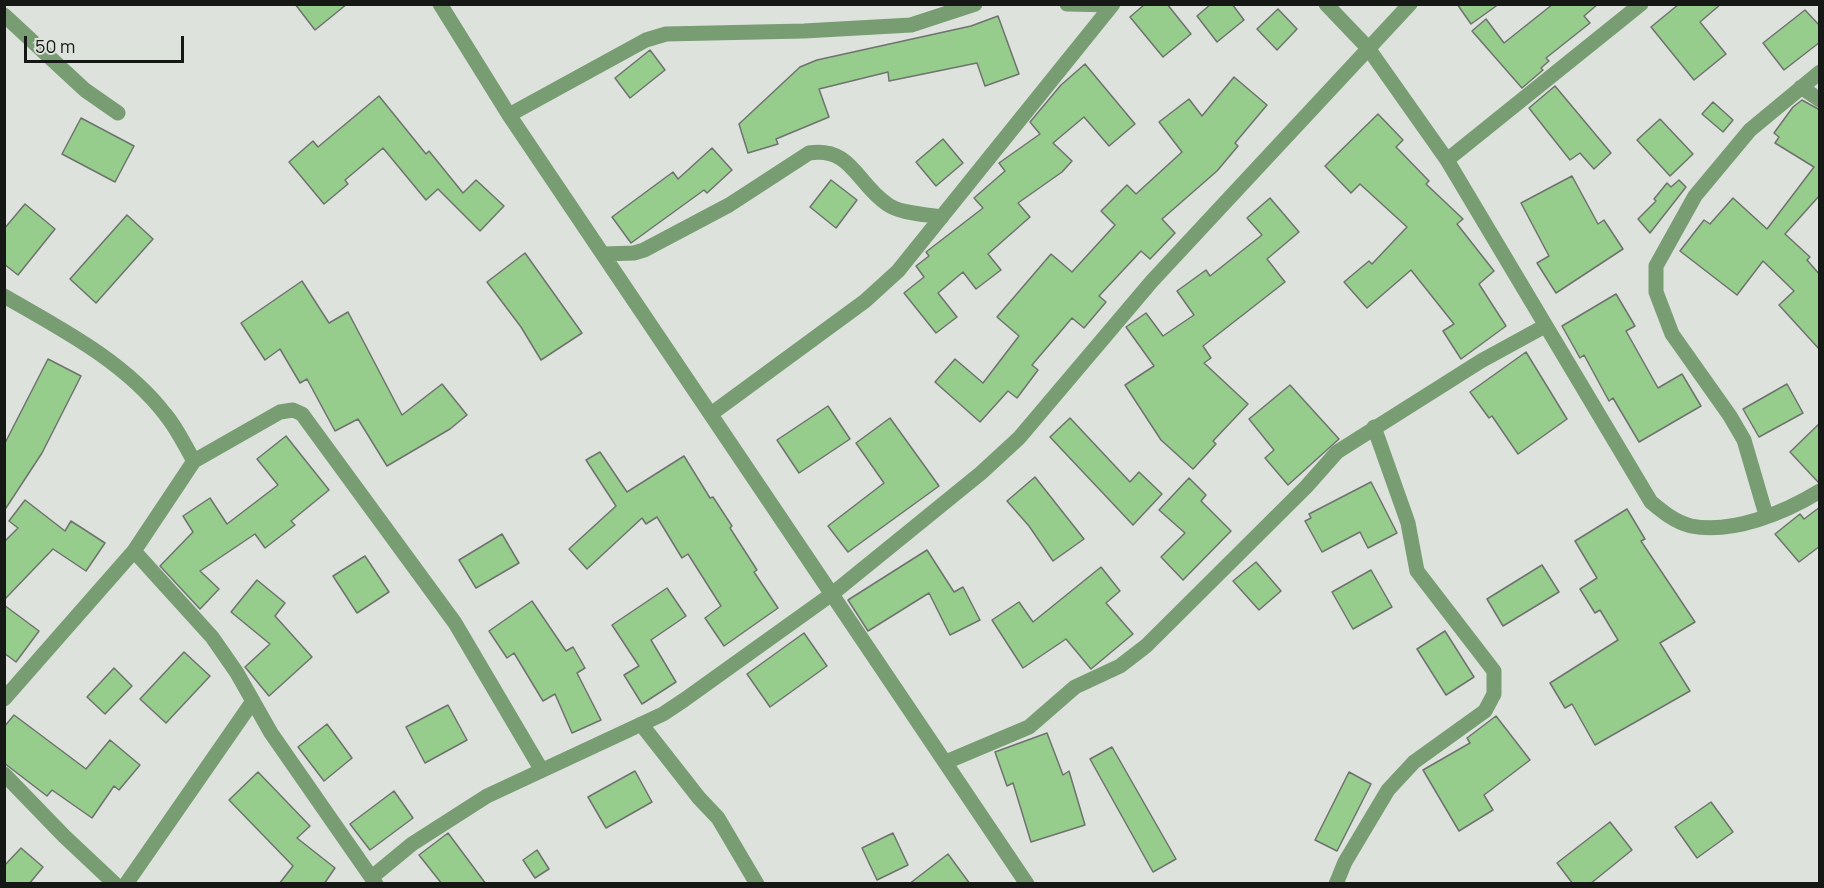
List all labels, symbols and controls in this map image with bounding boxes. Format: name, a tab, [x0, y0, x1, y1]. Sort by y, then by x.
scale bar	[27, 24, 188, 62]
text: 50 m	[35, 34, 75, 58]

